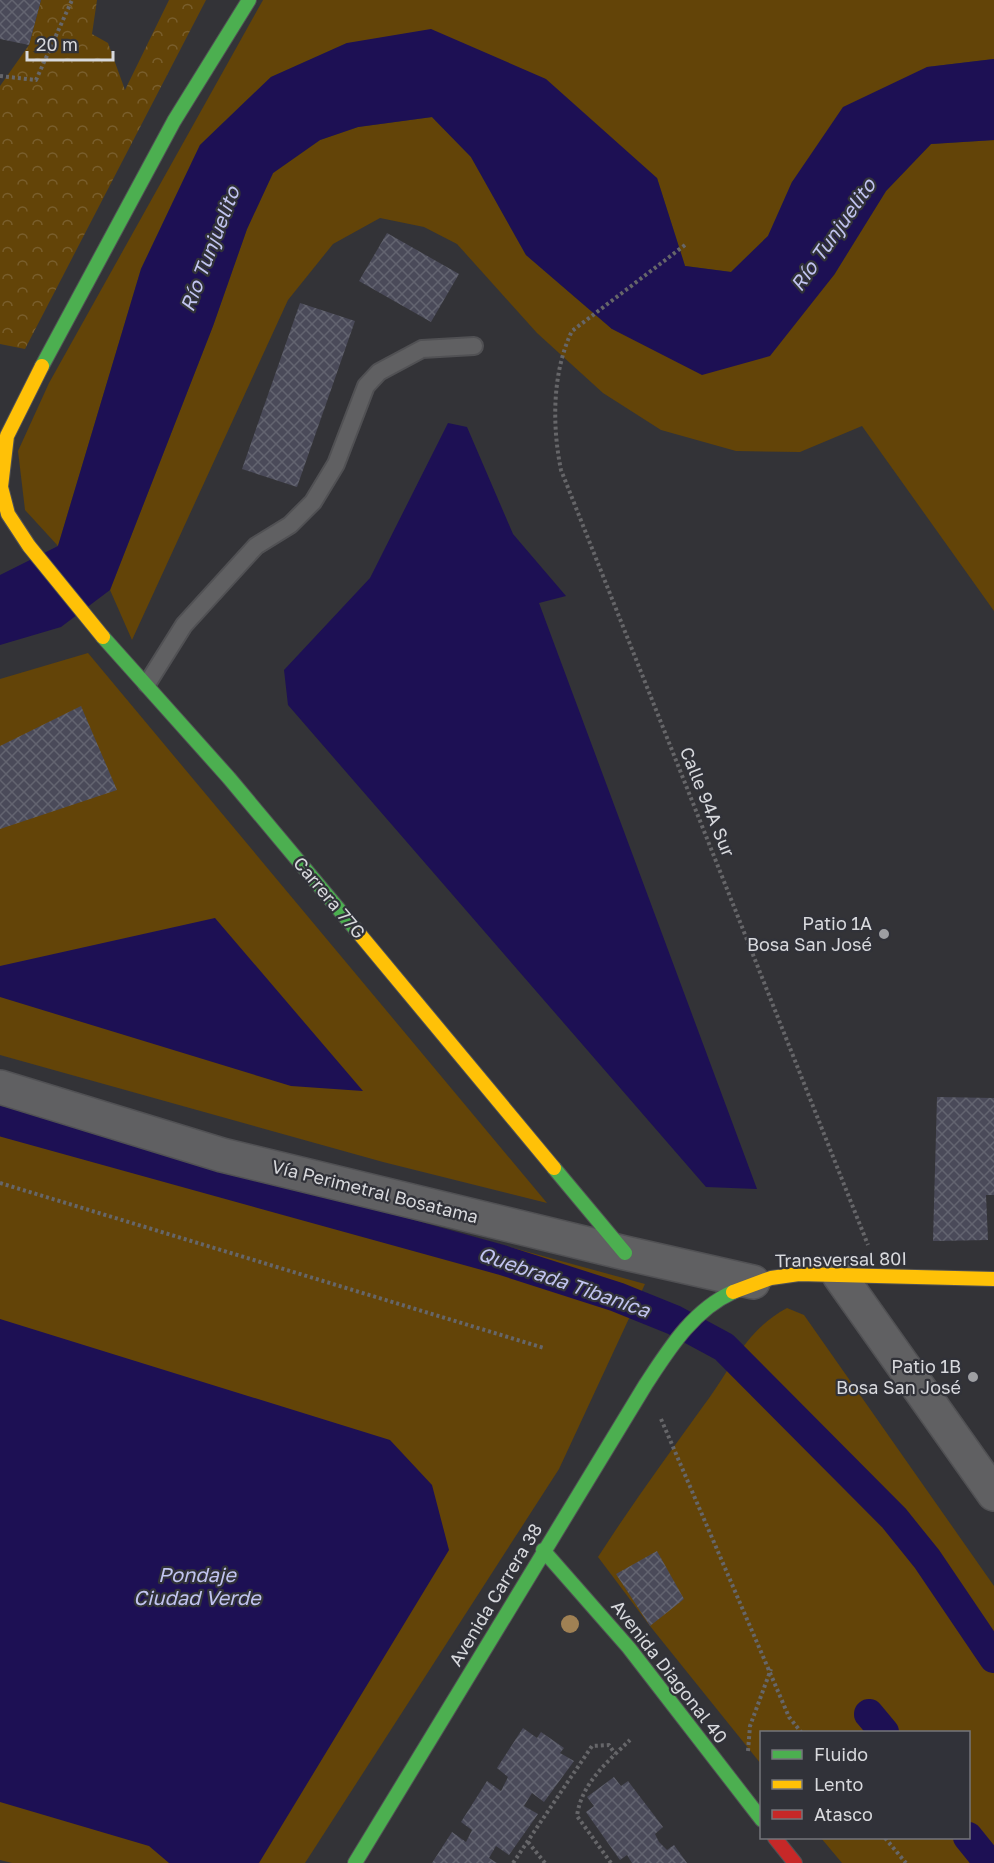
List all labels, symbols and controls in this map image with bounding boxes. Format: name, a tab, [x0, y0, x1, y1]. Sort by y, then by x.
scale bar	[27, 24, 112, 62]
text: 20 m	[36, 33, 78, 55]
water label: Río Tunjuelito	[785, 173, 881, 296]
water label: Río Tunjuelito	[174, 182, 245, 315]
street label: Calle 94A Sur	[676, 743, 740, 860]
street label: Carrera 77G	[289, 852, 370, 943]
place label: Patio 1A Bosa San José	[747, 912, 872, 955]
marker: Patio 1A Bosa San José	[877, 927, 891, 941]
street label: Vía Perimetral Bosatama	[270, 1155, 481, 1227]
water label: Quebrada Tibaníca	[476, 1240, 654, 1322]
street label: Transversal 80I	[775, 1247, 907, 1271]
place label: Patio 1B Bosa San José	[836, 1355, 961, 1398]
marker: Patio 1B Bosa San José	[966, 1370, 980, 1384]
street label: Avenida Carrera 38	[444, 1519, 546, 1670]
water label: Pondaje Ciudad Verde	[133, 1562, 262, 1609]
street label: Avenida Diagonal 40	[607, 1595, 733, 1747]
legend	[760, 1731, 970, 1839]
text: Fluido	[814, 1743, 868, 1765]
text: Lento	[814, 1773, 863, 1795]
text: Atasco	[814, 1803, 873, 1825]

